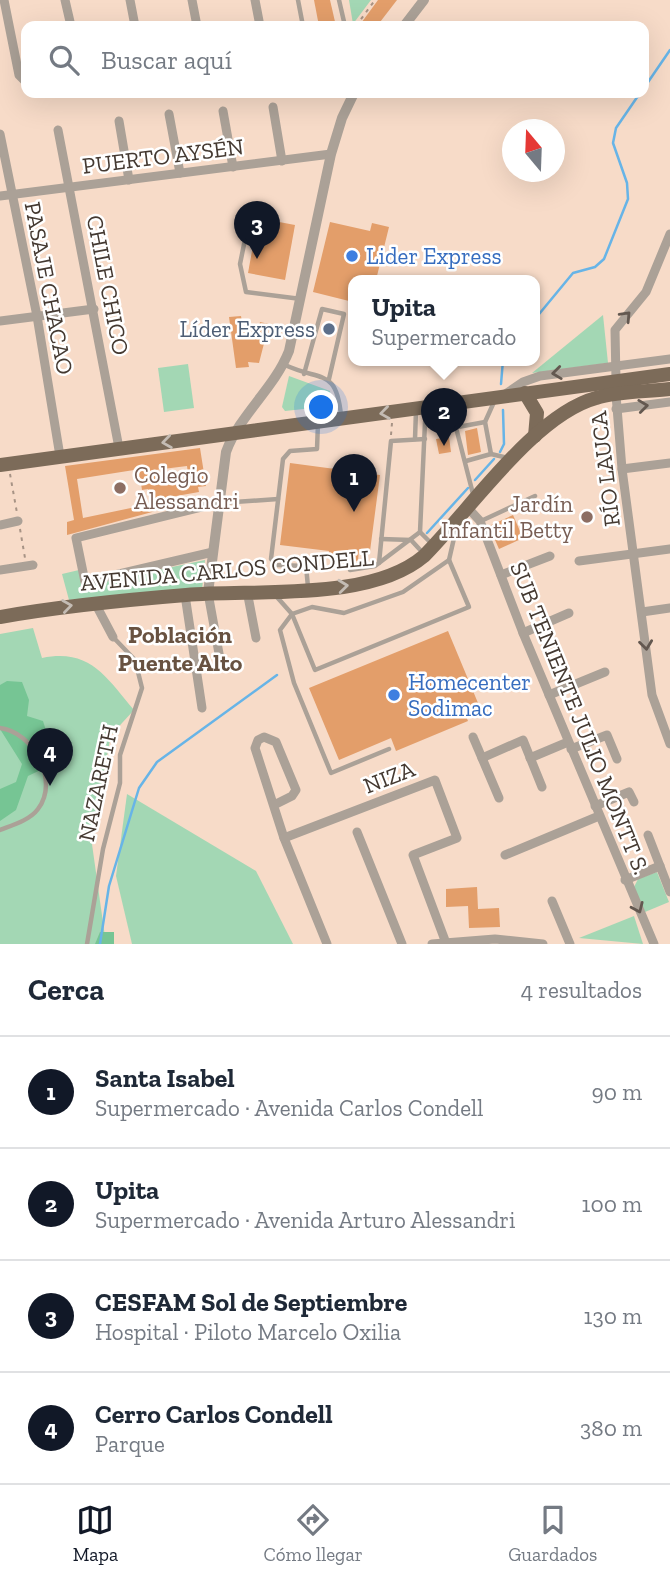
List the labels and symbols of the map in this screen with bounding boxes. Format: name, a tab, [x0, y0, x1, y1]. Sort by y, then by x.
north arrow	[502, 119, 565, 182]
street label: PUERTO AYSÉN	[81, 132, 245, 180]
street label: PASAJE CHACAO	[19, 199, 79, 377]
pin: 3	[234, 201, 280, 259]
street label: CHILE CHICO	[81, 213, 135, 357]
place label: Lider Express	[366, 242, 502, 270]
marker: Lider Express	[344, 248, 360, 264]
one-way arrow	[617, 311, 630, 324]
place label: Líder Express	[179, 315, 315, 343]
marker: Líder Express	[321, 321, 337, 337]
one-way arrow	[552, 366, 563, 381]
pin: 2	[421, 388, 467, 446]
your location	[304, 390, 338, 424]
one-way arrow	[637, 398, 649, 413]
one-way arrow	[379, 405, 391, 420]
street label: RÍO LAUCA	[584, 409, 626, 528]
one-way arrow	[161, 434, 173, 449]
pin: 1	[331, 454, 377, 512]
place label: Colegio Alessandri	[134, 461, 239, 515]
marker: Colegio Alessandri	[112, 480, 128, 496]
place label: Jardín Infantil Betty	[441, 490, 573, 544]
marker: Jardín Infantil Betty	[579, 509, 595, 525]
street label: AVENIDA CARLOS CONDELL	[79, 543, 375, 597]
street label: SUB TENIENTE JULIO MONTT S.	[504, 557, 656, 879]
one-way arrow	[338, 579, 349, 594]
one-way arrow	[62, 599, 73, 614]
district label: Población Puente Alto	[118, 620, 243, 677]
one-way arrow	[639, 639, 654, 651]
place label: Homecenter Sodimac	[408, 668, 531, 722]
marker: Homecenter Sodimac	[386, 687, 402, 703]
street label: NAZARETH	[72, 722, 124, 844]
pin: 4	[27, 728, 73, 786]
street label: NIZA	[359, 754, 420, 799]
one-way arrow	[629, 901, 643, 914]

